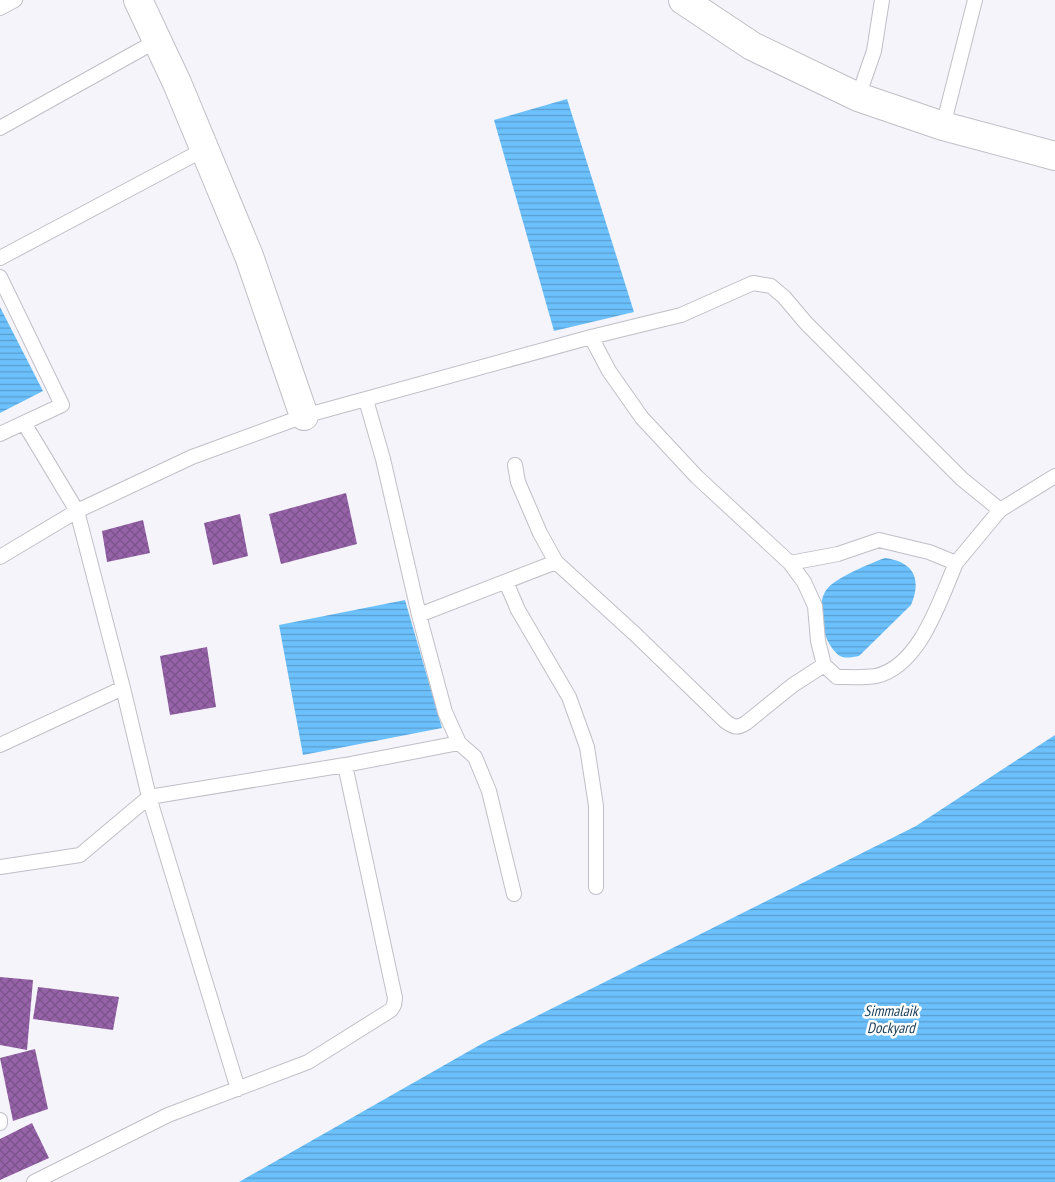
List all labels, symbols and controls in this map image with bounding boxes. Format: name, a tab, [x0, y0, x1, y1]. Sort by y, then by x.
water label: Simmalaik Dockyard	[864, 1001, 920, 1037]

